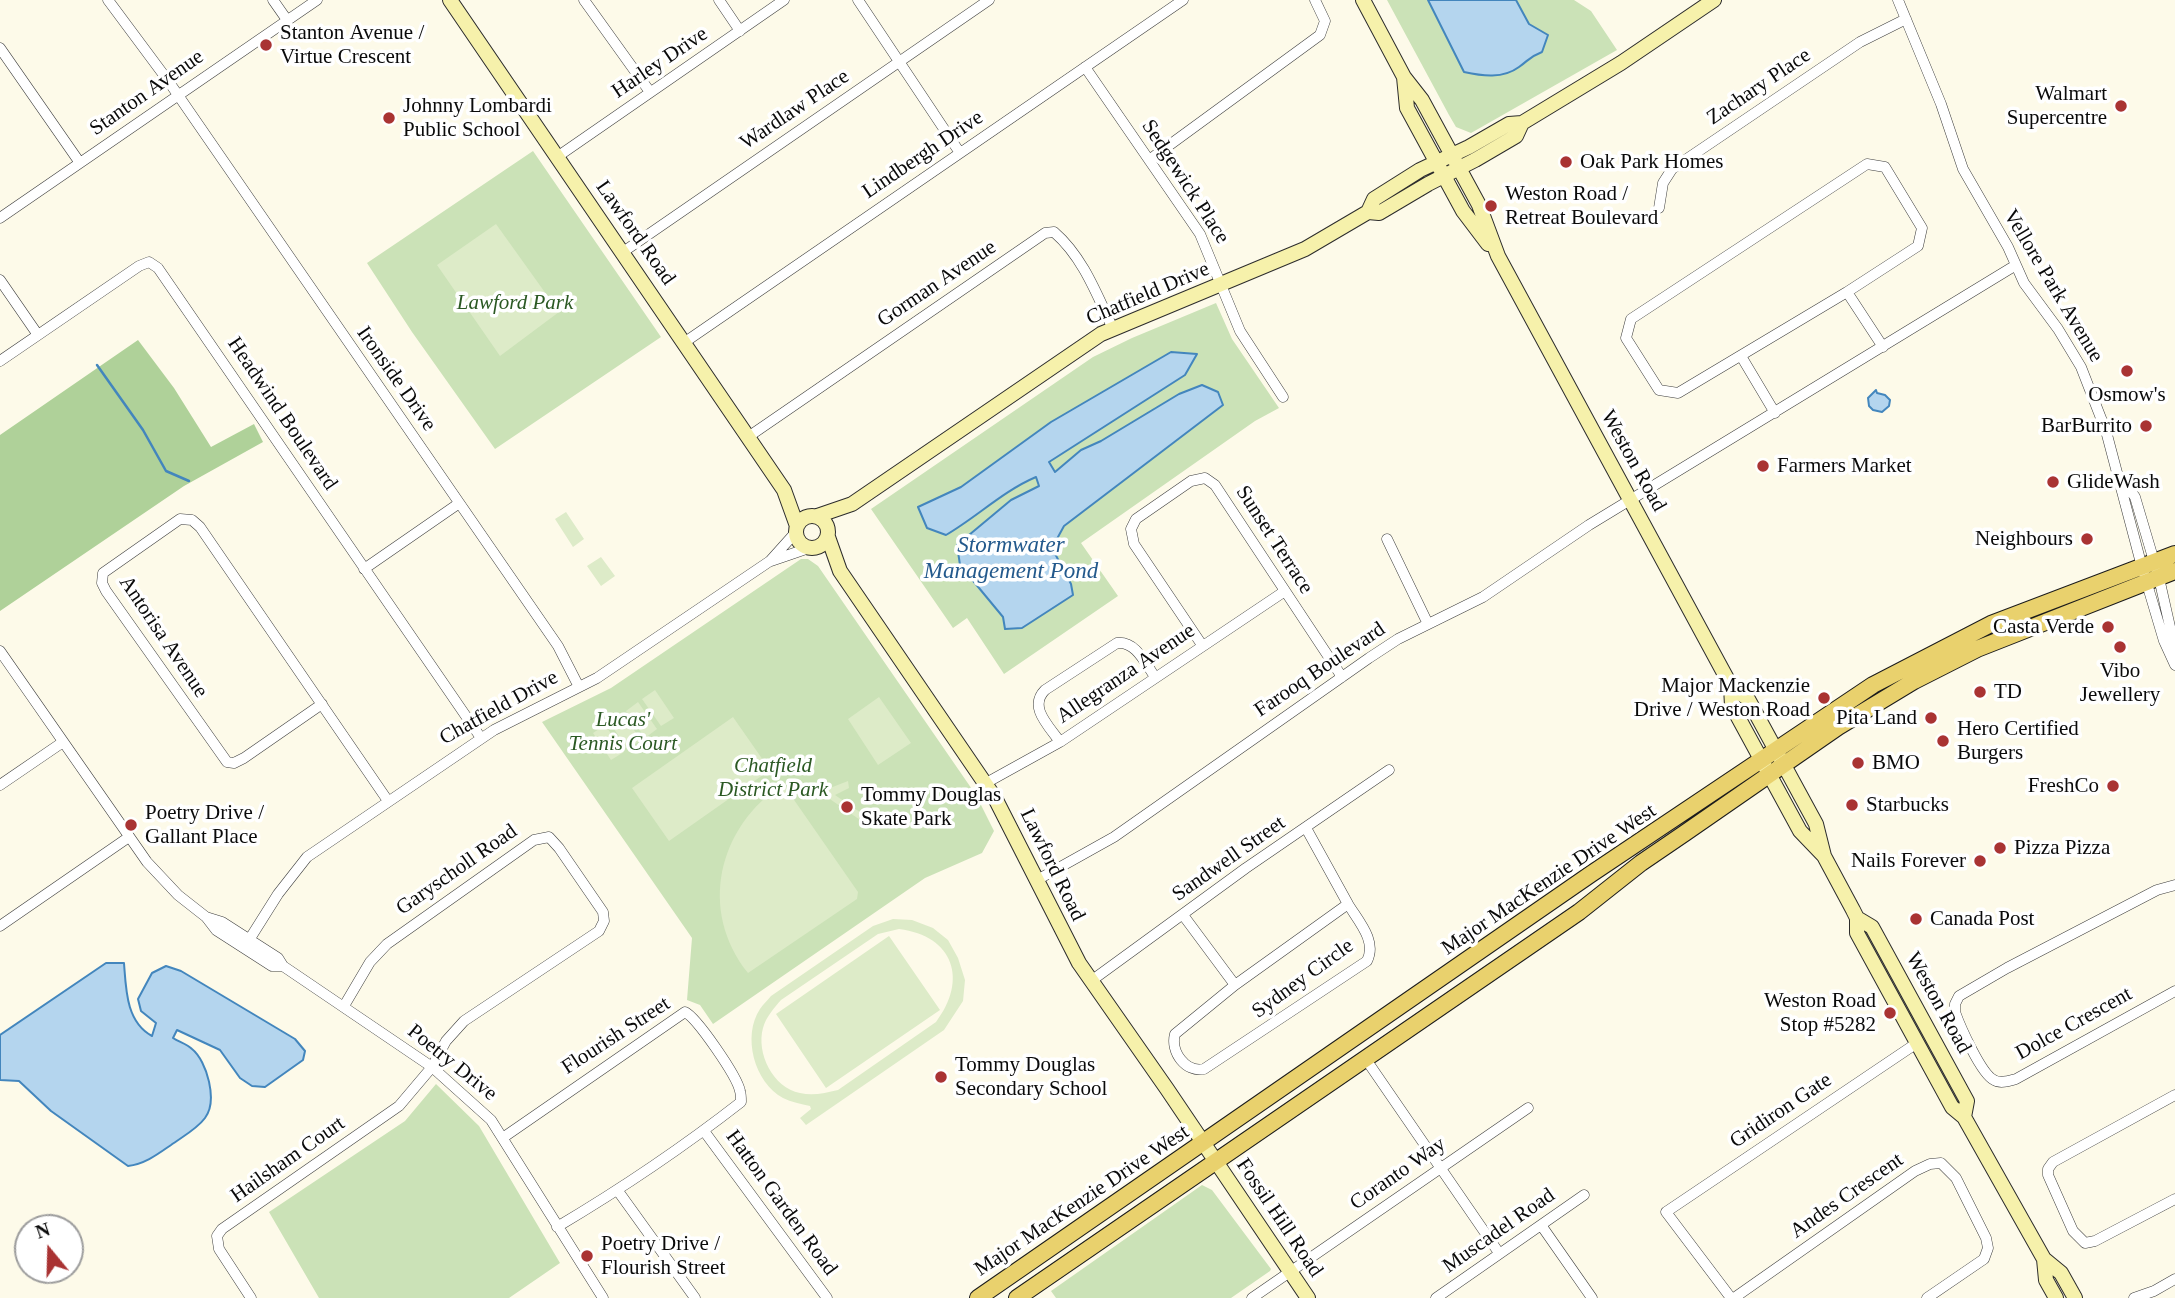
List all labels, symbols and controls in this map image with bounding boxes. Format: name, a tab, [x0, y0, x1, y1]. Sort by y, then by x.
place label: Stanton Avenue / Virtue Crescent	[280, 20, 424, 70]
street label: Harley Drive	[607, 22, 713, 104]
marker: Stanton Avenue / Virtue Crescent	[258, 37, 274, 53]
street label: Zachary Place	[1702, 43, 1816, 131]
street label: Stanton Avenue	[85, 44, 209, 142]
street label: Wardlaw Place	[736, 64, 854, 156]
place label: Walmart Supercentre	[2007, 81, 2107, 131]
place label: Johnny Lombardi Public School	[403, 93, 552, 143]
marker: Walmart Supercentre	[2113, 98, 2129, 114]
street label: Lindbergh Drive	[858, 105, 988, 205]
marker: Johnny Lombardi Public School	[381, 110, 397, 126]
street label: Sedgewick Place	[1136, 115, 1234, 249]
place label: Oak Park Homes	[1580, 149, 1723, 175]
marker: Oak Park Homes	[1558, 154, 1574, 170]
street label: Lawford Road	[590, 176, 680, 290]
place label: Weston Road / Retreat Boulevard	[1505, 181, 1658, 231]
marker: Weston Road / Retreat Boulevard	[1483, 198, 1499, 214]
street label: Vellore Park Avenue	[1998, 205, 2108, 367]
street label: Gorman Avenue	[873, 235, 1001, 333]
street label: Chatfield Drive	[1083, 257, 1213, 331]
park label: Lawford Park	[457, 290, 573, 316]
street label: Ironside Drive	[351, 322, 441, 436]
street label: Headwind Boulevard	[221, 333, 343, 495]
marker: Osmow's	[2119, 363, 2135, 379]
place label: Osmow's	[2088, 382, 2166, 408]
street label: Weston Road	[1595, 406, 1671, 516]
place label: BarBurrito	[2041, 413, 2132, 439]
marker: BarBurrito	[2138, 418, 2154, 434]
place label: Farmers Market	[1777, 453, 1912, 479]
marker: Farmers Market	[1755, 458, 1771, 474]
place label: GlideWash	[2067, 469, 2160, 495]
marker: GlideWash	[2045, 474, 2061, 490]
street label: Sunset Terrace	[1230, 481, 1318, 599]
place label: Neighbours	[1975, 526, 2073, 552]
marker: Neighbours	[2079, 531, 2095, 547]
water label: Stormwater Management Pond	[924, 532, 1098, 586]
street label: Antorisa Avenue	[113, 571, 213, 703]
place label: Casta Verde	[1993, 614, 2094, 640]
street label: Farooq Boulevard	[1250, 617, 1390, 723]
street label: Allegranza Avenue	[1052, 619, 1200, 729]
marker: Casta Verde	[2100, 619, 2116, 635]
marker: Vibo Jewellery	[2112, 639, 2128, 655]
place label: Vibo Jewellery	[2080, 658, 2160, 708]
street label: Chatfield Drive	[436, 665, 562, 751]
place label: Major Mackenzie Drive / Weston Road	[1634, 673, 1810, 723]
place label: TD	[1994, 679, 2022, 705]
marker: TD	[1972, 684, 1988, 700]
marker: Major Mackenzie Drive / Weston Road	[1816, 690, 1832, 706]
place label: Pita Land	[1836, 705, 1917, 731]
park label: Lucas' Tennis Court	[569, 707, 677, 757]
marker: Pita Land	[1923, 710, 1939, 726]
place label: Hero Certified Burgers	[1957, 716, 2079, 766]
marker: Hero Certified Burgers	[1935, 733, 1951, 749]
place label: BMO	[1872, 750, 1920, 776]
park label: Chatfield District Park	[718, 753, 828, 803]
marker: BMO	[1850, 755, 1866, 771]
place label: FreshCo	[2028, 773, 2099, 799]
marker: FreshCo	[2105, 778, 2121, 794]
place label: Tommy Douglas Skate Park	[861, 782, 1001, 832]
place label: Starbucks	[1866, 792, 1949, 818]
marker: Starbucks	[1844, 797, 1860, 813]
marker: Tommy Douglas Skate Park	[839, 799, 855, 815]
street label: Major MacKenzie Drive West	[1437, 799, 1661, 961]
place label: Poetry Drive / Gallant Place	[145, 800, 264, 850]
street label: Lawford Road	[1014, 805, 1090, 925]
street label: Sandwell Street	[1168, 811, 1290, 907]
marker: Poetry Drive / Gallant Place	[123, 817, 139, 833]
street label: Garyscholl Road	[392, 819, 522, 921]
place label: Pizza Pizza	[2014, 835, 2110, 861]
marker: Pizza Pizza	[1992, 840, 2008, 856]
place label: Nails Forever	[1851, 848, 1966, 874]
marker: Nails Forever	[1972, 853, 1988, 869]
place label: Canada Post	[1930, 906, 2034, 932]
marker: Canada Post	[1908, 911, 1924, 927]
street label: Sydney Circle	[1247, 934, 1359, 1024]
street label: Weston Road	[1900, 948, 1976, 1058]
street label: Dolce Crescent	[2012, 982, 2136, 1066]
place label: Weston Road Stop #5282	[1764, 988, 1876, 1038]
street label: Flourish Street	[557, 992, 675, 1080]
marker: Weston Road Stop #5282	[1882, 1005, 1898, 1021]
street label: Poetry Drive	[402, 1019, 502, 1107]
place label: Tommy Douglas Secondary School	[955, 1052, 1107, 1102]
street label: Gridiron Gate	[1725, 1068, 1837, 1154]
marker: Tommy Douglas Secondary School	[933, 1069, 949, 1085]
street label: Hailsham Court	[226, 1111, 350, 1209]
street label: Major MacKenzie Drive West	[970, 1120, 1194, 1282]
street label: Hatton Garden Road	[720, 1125, 842, 1281]
street label: Coranto Way	[1345, 1132, 1451, 1216]
street label: Andes Crescent	[1786, 1148, 1908, 1244]
street label: Fossil Hill Road	[1230, 1154, 1328, 1282]
street label: Muscadel Road	[1438, 1183, 1560, 1279]
north arrow	[14, 1214, 84, 1284]
text: N	[33, 1218, 53, 1243]
place label: Poetry Drive / Flourish Street	[601, 1231, 725, 1281]
marker: Poetry Drive / Flourish Street	[579, 1248, 595, 1264]

